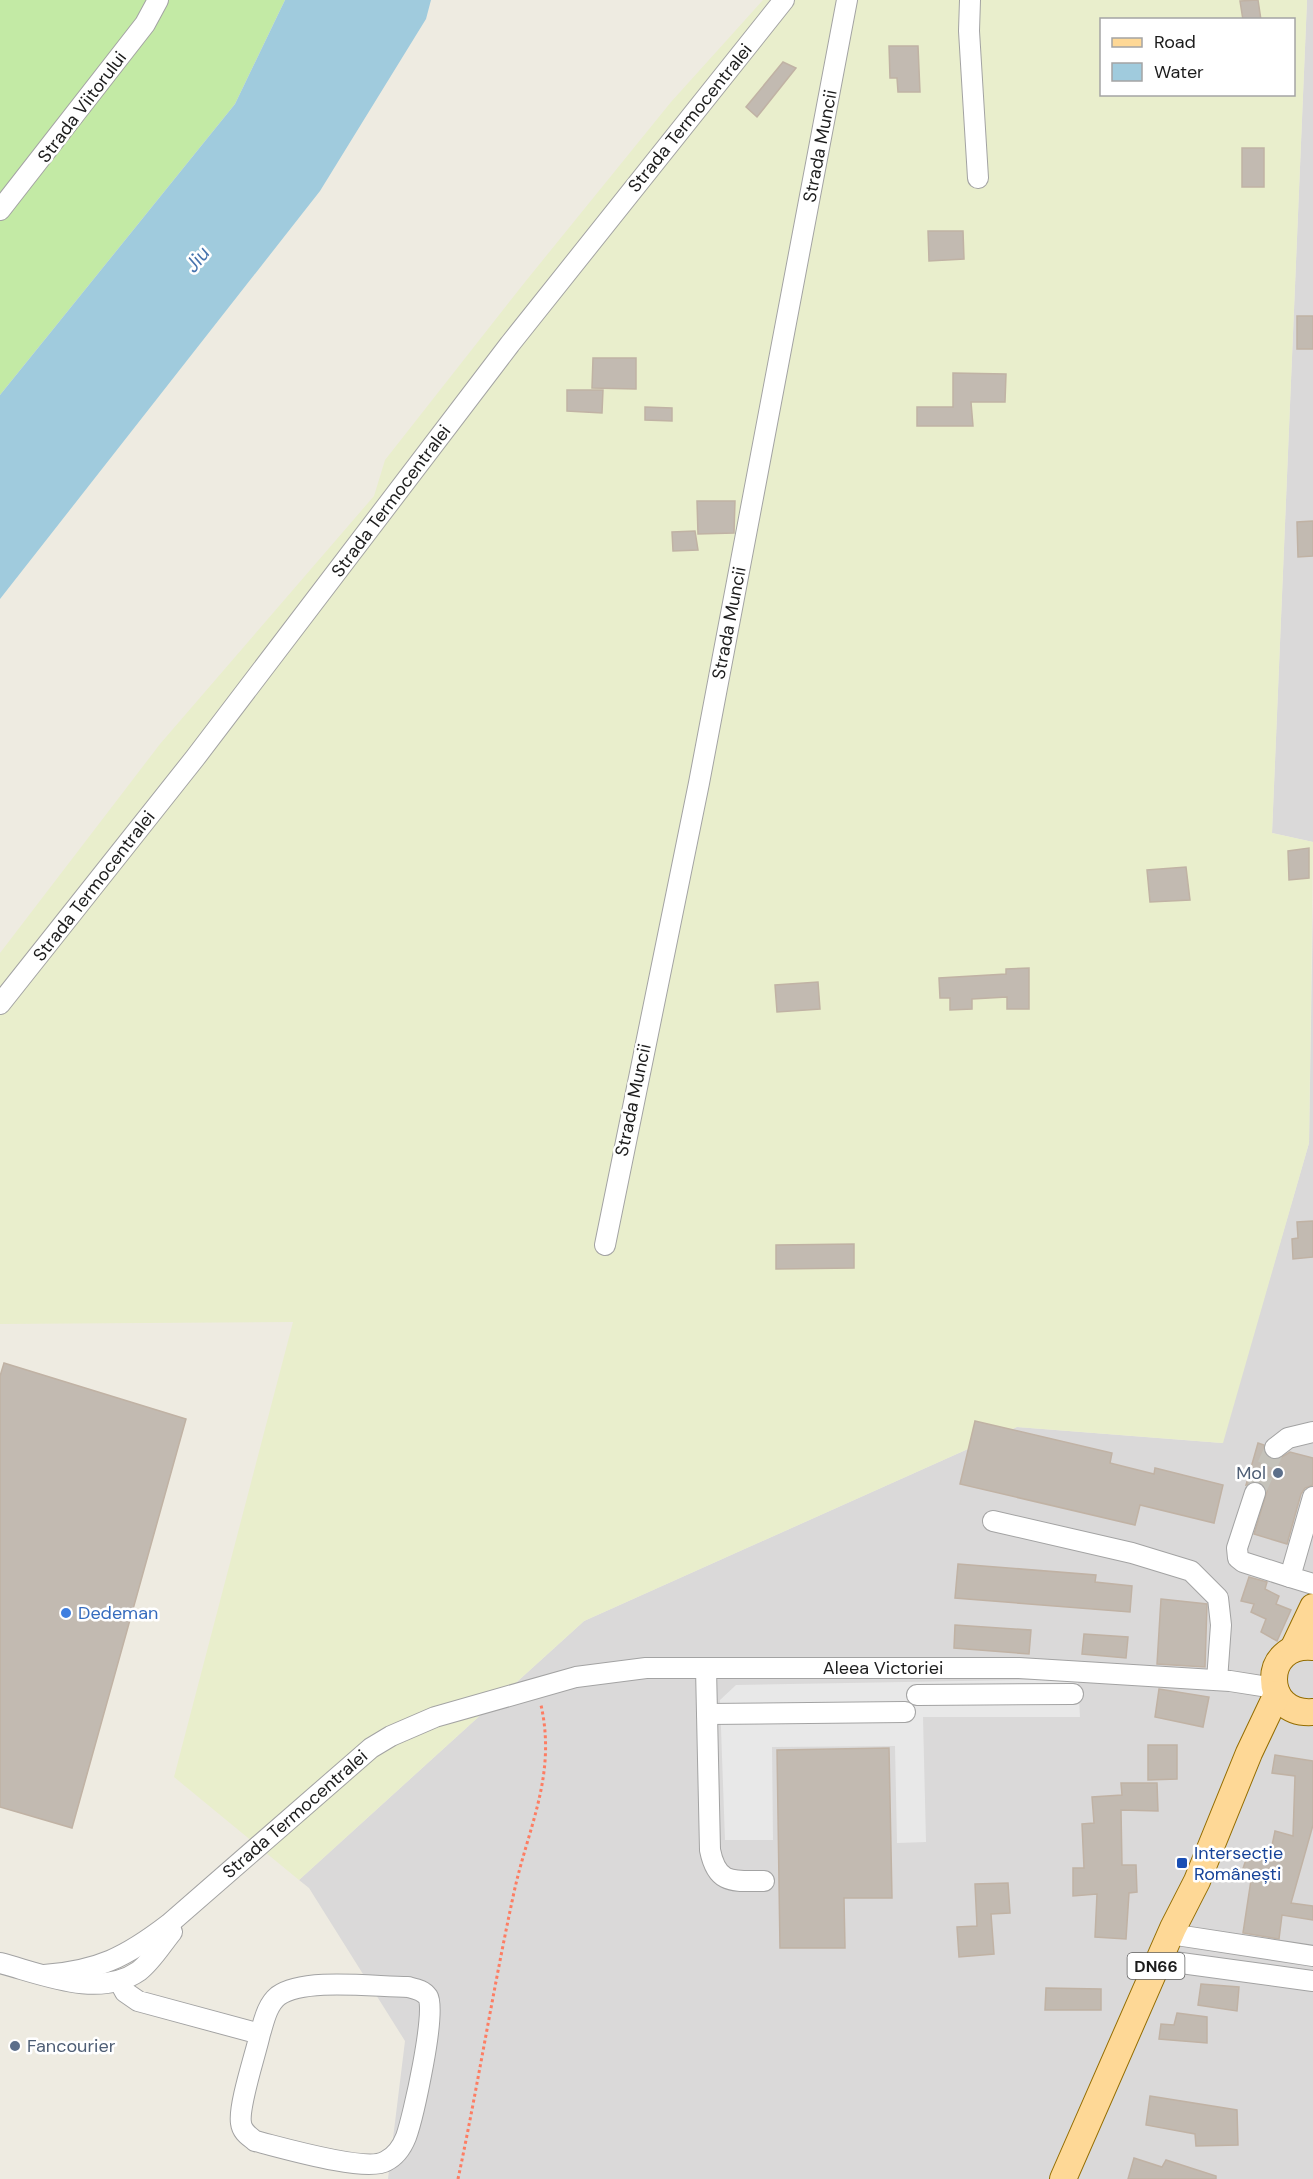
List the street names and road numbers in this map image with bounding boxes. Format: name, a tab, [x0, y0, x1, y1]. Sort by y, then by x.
street label: Strada Termocentralei	[623, 39, 757, 197]
street label: Strada Viitorului	[32, 46, 132, 168]
street label: Strada Muncii	[797, 87, 843, 205]
street label: Strada Termocentralei	[326, 420, 456, 582]
street label: Strada Muncii	[706, 564, 752, 682]
street label: Strada Termocentralei	[28, 806, 160, 966]
street label: Strada Muncii	[609, 1041, 657, 1159]
street label: Aleea Victoriei	[823, 1656, 943, 1680]
street label: Strada Termocentralei	[217, 1744, 373, 1884]
road number: DN66	[1128, 1953, 1184, 1979]

